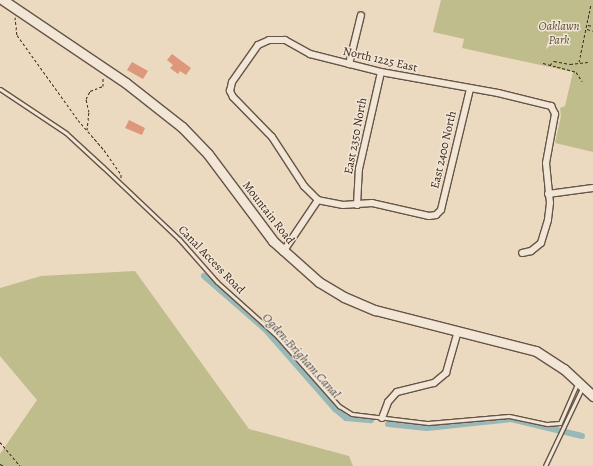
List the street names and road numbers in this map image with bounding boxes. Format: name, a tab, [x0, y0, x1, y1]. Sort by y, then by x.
street label: North 1225 East	[341, 44, 419, 76]
street label: East 2350 North	[342, 97, 370, 175]
street label: East 2400 North	[428, 110, 460, 190]
street label: Mountain Road	[239, 179, 297, 247]
street label: Canal Access Road	[175, 223, 247, 297]

